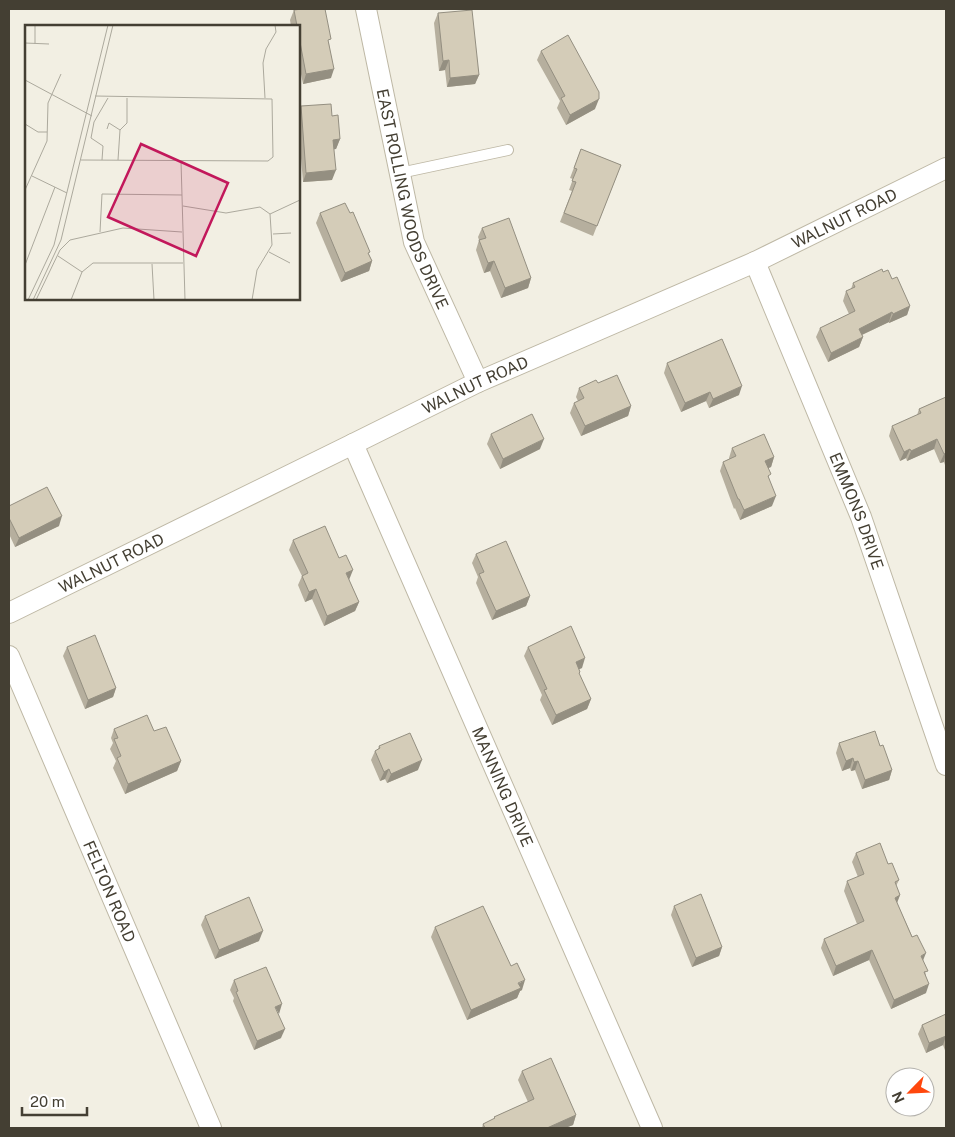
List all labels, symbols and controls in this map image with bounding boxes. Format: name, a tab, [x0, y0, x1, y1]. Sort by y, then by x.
inset map	[25, 25, 300, 300]
street label: EAST ROLLING WOODS DRIVE	[373, 87, 453, 312]
street label: WALNUT ROAD	[788, 184, 900, 252]
street label: WALNUT ROAD	[419, 352, 531, 418]
street label: EMMONS DRIVE	[826, 449, 888, 572]
street label: WALNUT ROAD	[56, 529, 167, 597]
street label: MANNING DRIVE	[468, 724, 537, 850]
street label: FELTON ROAD	[80, 838, 140, 945]
north arrow	[885, 1067, 935, 1117]
scale bar	[22, 1084, 88, 1116]
text: N	[889, 1089, 908, 1106]
text: 20 m	[30, 1093, 65, 1110]

